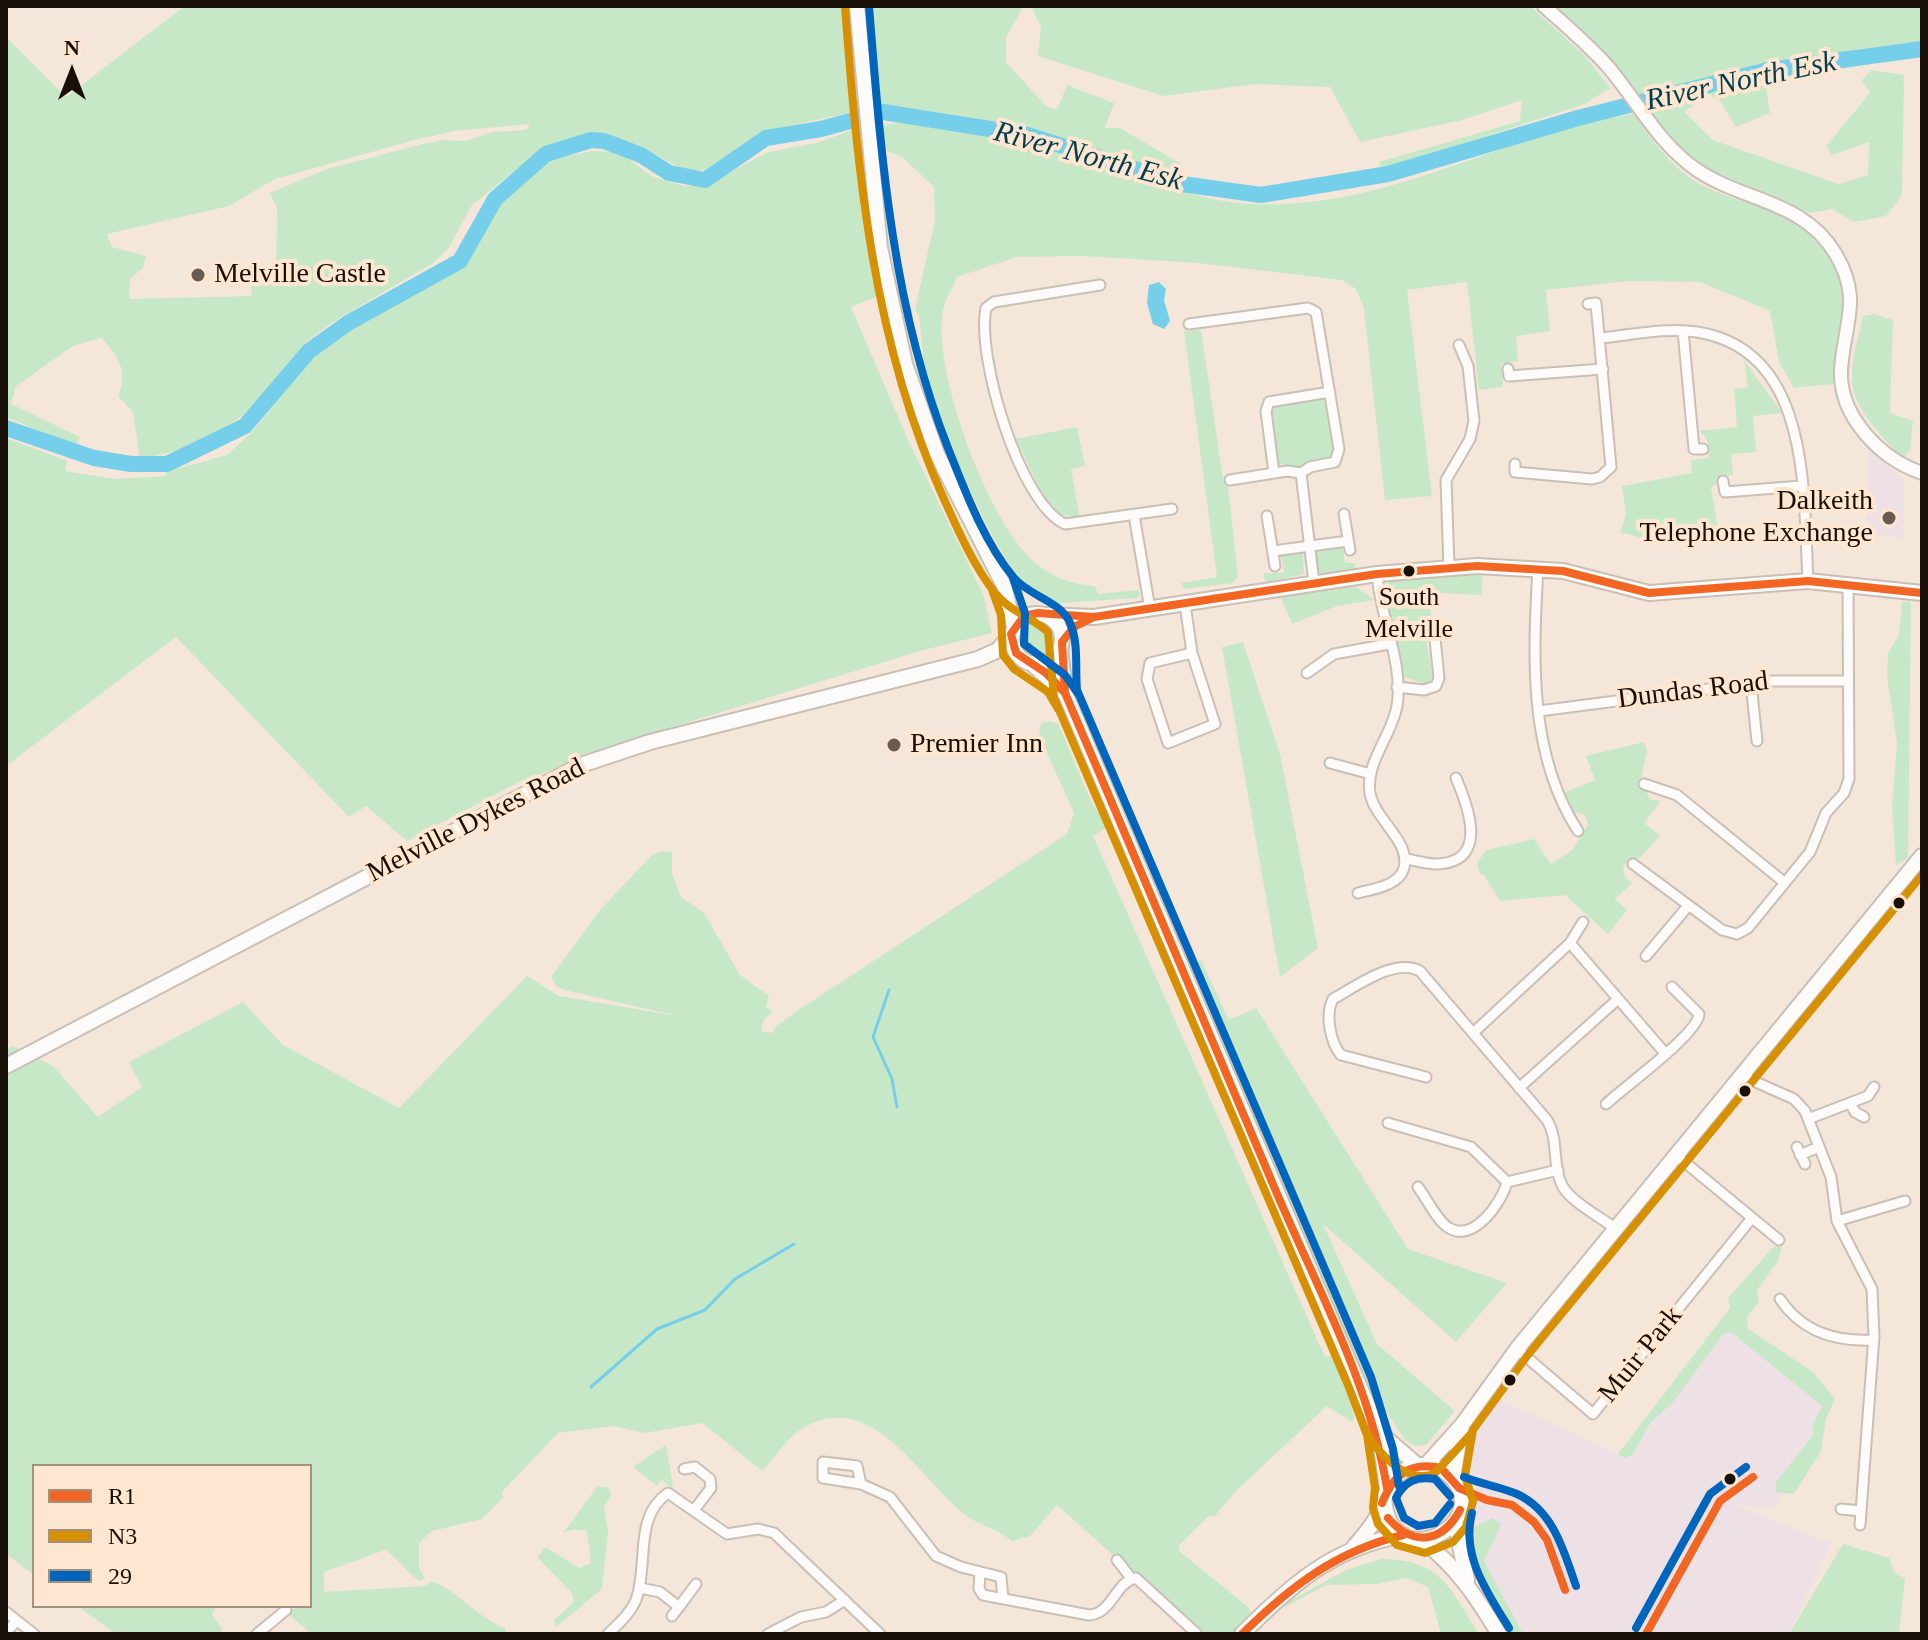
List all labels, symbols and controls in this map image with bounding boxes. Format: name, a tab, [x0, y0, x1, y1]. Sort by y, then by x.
north arrow	[32, 32, 112, 112]
text: N	[64, 35, 80, 60]
water label: River North Esk	[1643, 44, 1839, 120]
water label: River North Esk	[990, 115, 1186, 199]
place label: Melville Castle	[214, 258, 386, 292]
marker: Melville Castle	[189, 266, 207, 284]
place label: Dalkeith Telephone Exchange	[1639, 485, 1873, 551]
marker: Dalkeith Telephone Exchange	[1880, 509, 1898, 527]
marker: South Melville	[1401, 563, 1417, 579]
place label: South Melville	[1365, 582, 1453, 644]
street label: Dundas Road	[1616, 665, 1770, 717]
place label: Premier Inn	[910, 728, 1043, 762]
marker: Premier Inn	[885, 736, 903, 754]
street label: Melville Dykes Road	[362, 752, 590, 890]
unlabelled marker	[1891, 895, 1907, 911]
unlabelled marker	[1737, 1083, 1753, 1099]
street label: Muir Park	[1592, 1300, 1690, 1410]
unlabelled marker	[1502, 1372, 1518, 1388]
legend	[32, 1464, 312, 1608]
unlabelled marker	[1722, 1471, 1738, 1487]
text: R1	[108, 1483, 136, 1509]
text: N3	[108, 1523, 137, 1549]
text: 29	[108, 1563, 132, 1589]

